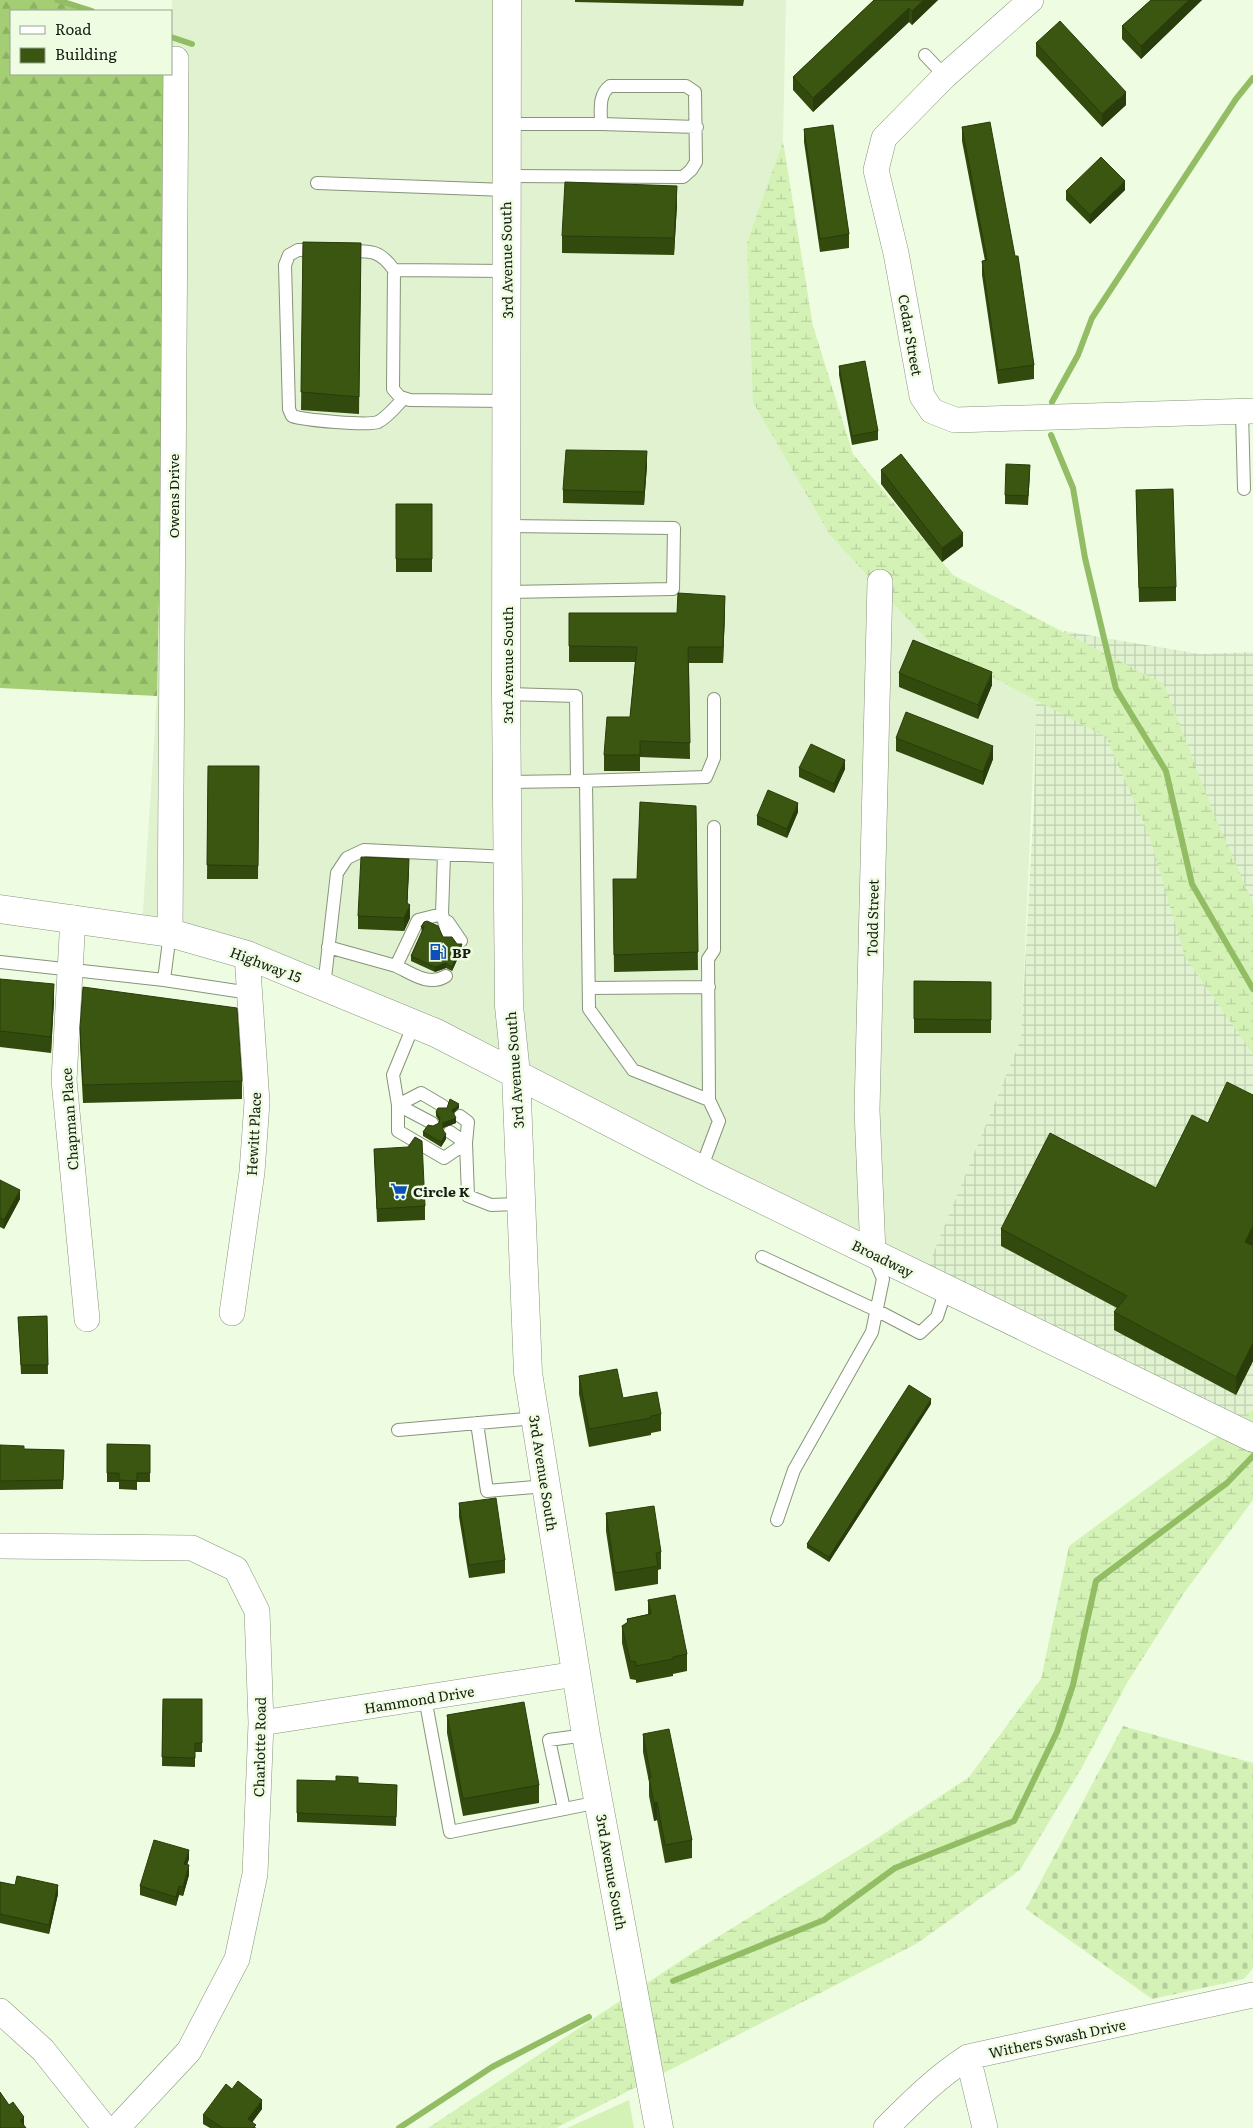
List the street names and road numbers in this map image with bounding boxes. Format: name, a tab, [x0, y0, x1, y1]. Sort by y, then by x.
street label: 3rd Avenue South	[495, 201, 517, 319]
street label: Cedar Street	[894, 293, 928, 378]
street label: Owens Drive	[163, 454, 183, 538]
street label: 3rd Avenue South	[497, 606, 517, 724]
street label: Todd Street	[861, 879, 883, 957]
street label: Highway 15	[227, 941, 305, 987]
street label: 3rd Avenue South	[500, 1011, 528, 1129]
street label: Chapman Place	[55, 1067, 83, 1171]
street label: Hewitt Place	[241, 1092, 265, 1176]
street label: Broadway	[849, 1234, 918, 1282]
street label: 3rd Avenue South	[525, 1414, 563, 1532]
street label: Hammond Drive	[362, 1680, 476, 1718]
street label: Charlotte Road	[248, 1696, 270, 1797]
street label: 3rd Avenue South	[592, 1813, 632, 1931]
street label: Withers Swash Drive	[987, 2014, 1127, 2062]

